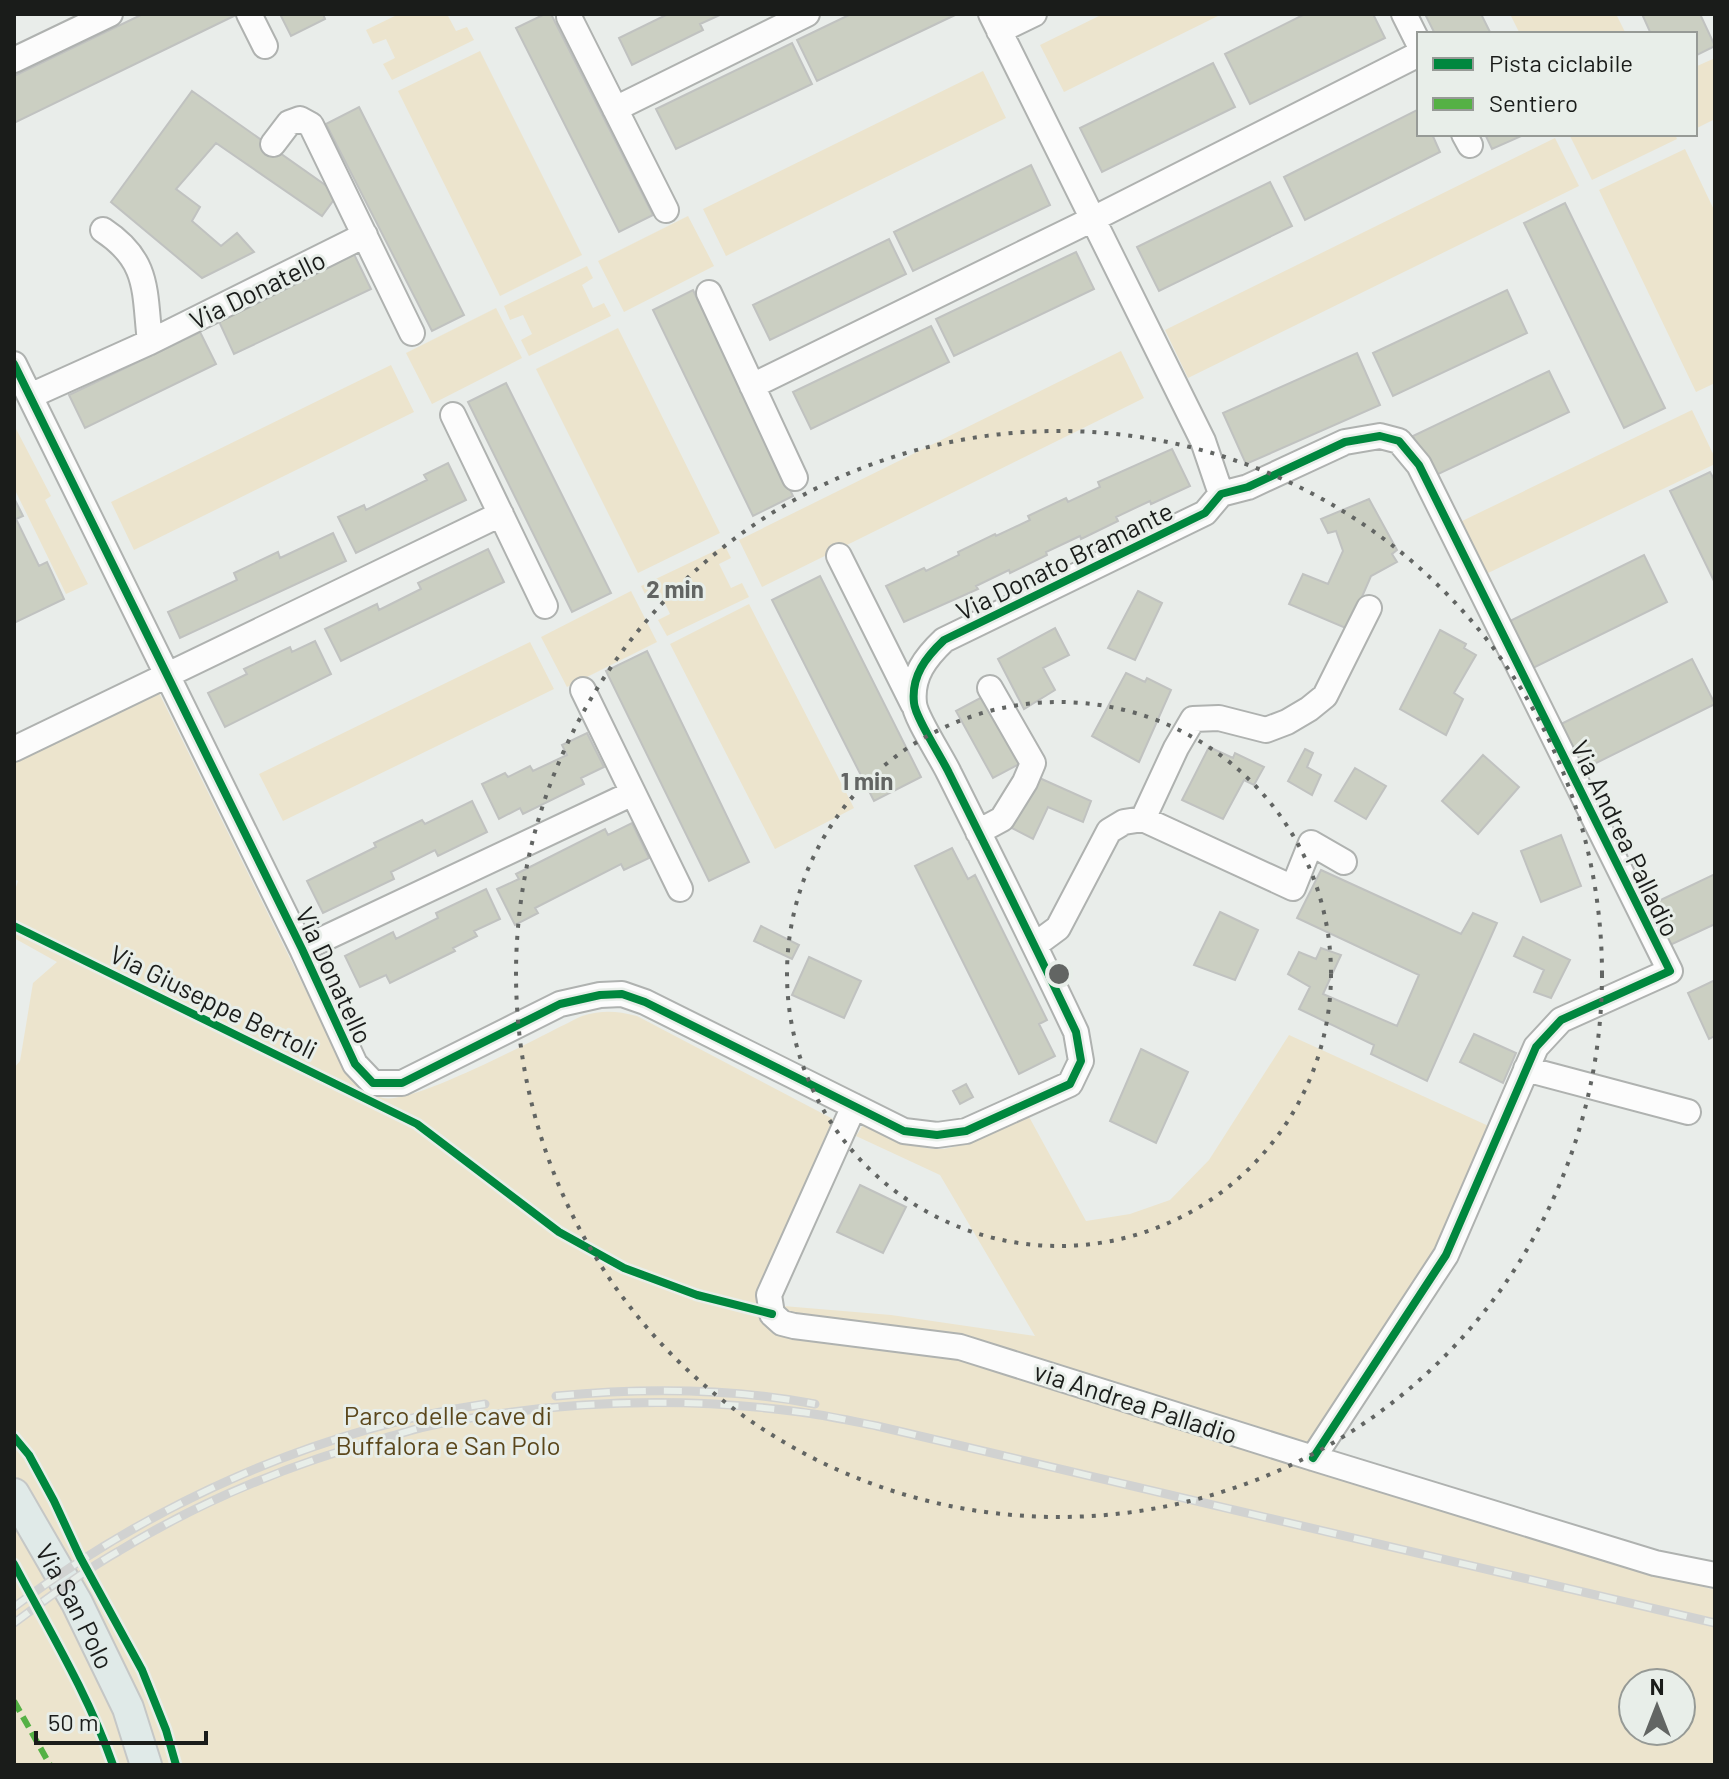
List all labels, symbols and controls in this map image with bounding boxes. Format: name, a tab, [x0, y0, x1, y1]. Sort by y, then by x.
legend	[1417, 32, 1697, 136]
text: Pista ciclabile	[1489, 48, 1633, 77]
text: Sentiero	[1489, 88, 1578, 117]
street label: Via Donatello	[184, 243, 330, 335]
street label: Via Donato Bramante	[951, 494, 1177, 626]
text: 2 min	[646, 574, 704, 603]
street label: Via Andrea Palladio	[1565, 735, 1687, 941]
text: 1 min	[841, 766, 893, 795]
street label: Via Donatello	[290, 902, 380, 1048]
street label: Via Giuseppe Bertoli	[105, 937, 323, 1065]
centre of rings	[1045, 960, 1073, 988]
street label: via Andrea Palladio	[1031, 1355, 1241, 1449]
park label: Parco delle cave di Buffalora e San Polo	[335, 1399, 561, 1460]
street label: Via San Polo	[30, 1538, 122, 1673]
north arrow	[1617, 1667, 1697, 1747]
text: N	[1650, 1673, 1664, 1699]
scale bar	[36, 1695, 206, 1745]
text: 50 m	[48, 1707, 99, 1736]

